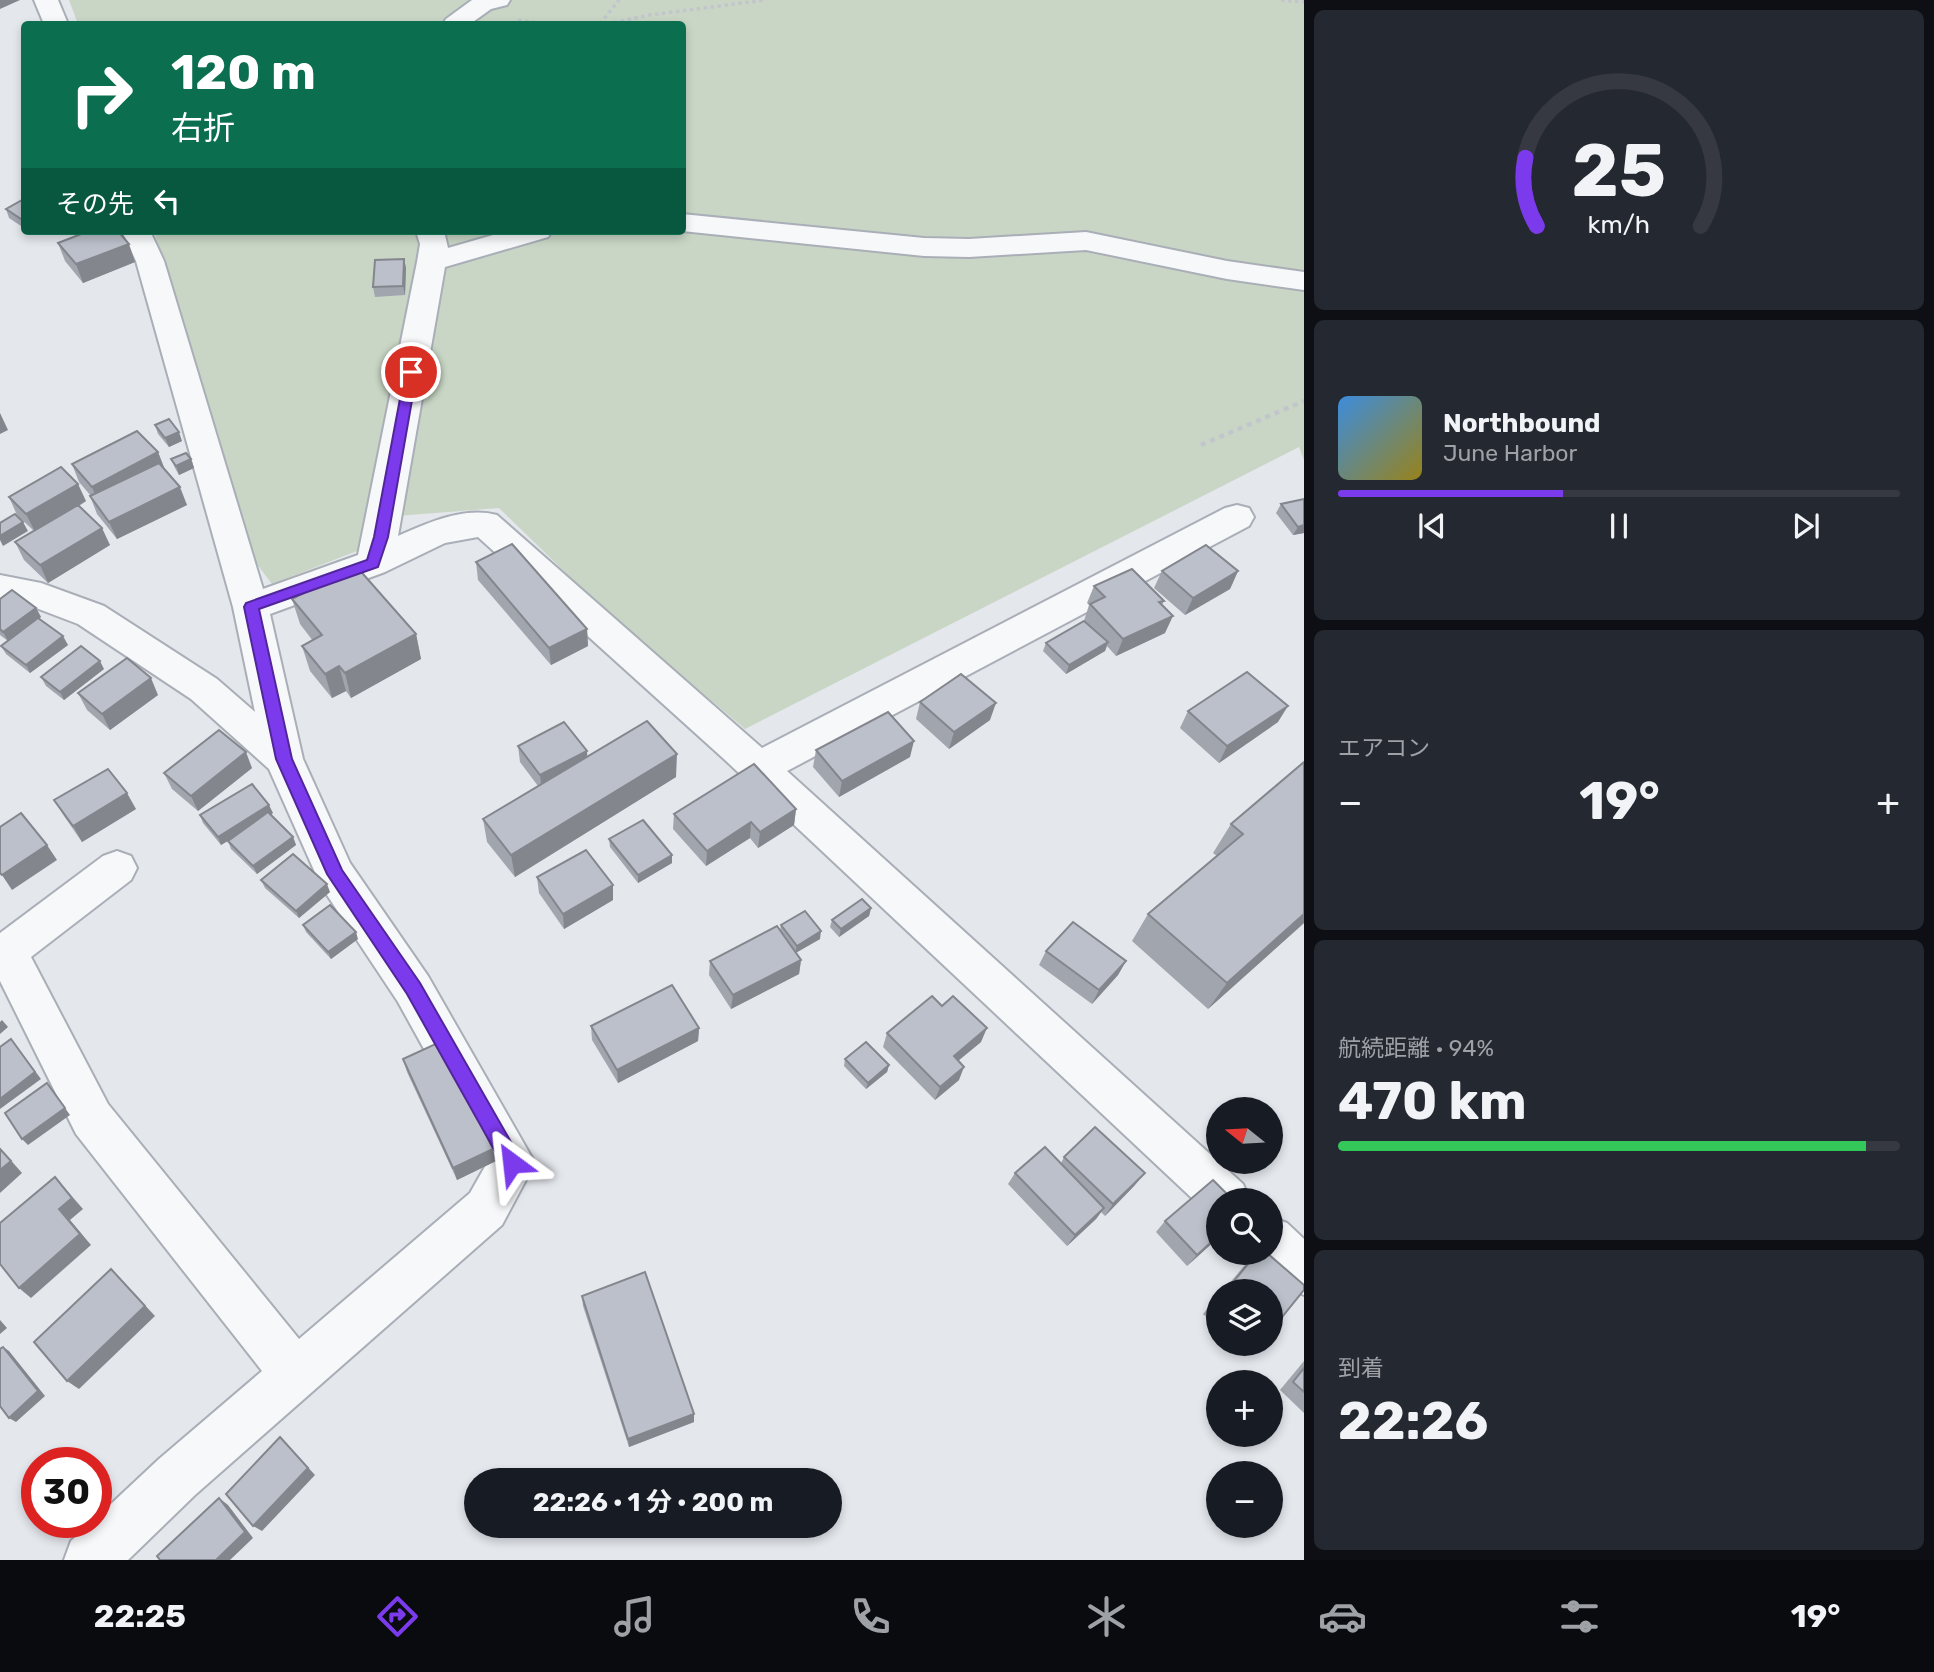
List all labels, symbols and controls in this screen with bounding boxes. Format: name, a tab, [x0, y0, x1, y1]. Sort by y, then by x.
text: 120 m	[171, 43, 316, 101]
icon: right	[56, 49, 147, 140]
text: 右折	[171, 109, 235, 147]
text: 25	[1572, 128, 1666, 214]
icon: left	[148, 182, 186, 220]
text: その先	[56, 189, 134, 220]
text: km/h	[1588, 210, 1650, 239]
pin	[381, 342, 441, 402]
icon: arrive	[392, 353, 430, 391]
text: Northbound	[1443, 408, 1601, 439]
text: June Harbor	[1443, 439, 1577, 467]
icon: previous	[1413, 507, 1451, 545]
icon: pause	[1600, 507, 1638, 545]
icon: next	[1787, 507, 1825, 545]
text: エアコン	[1338, 734, 1430, 762]
text: 19°	[1579, 770, 1660, 832]
text: −	[1338, 779, 1363, 825]
text: +	[1876, 779, 1900, 825]
text: 航続距離 · 94%	[1338, 1034, 1494, 1062]
text: 470 km	[1338, 1070, 1527, 1132]
north arrow	[1206, 1097, 1283, 1174]
map controls	[1206, 1097, 1283, 1538]
position arrow	[475, 1126, 549, 1200]
button: search	[1206, 1188, 1283, 1265]
button: layers	[1206, 1279, 1283, 1356]
text: 到着	[1338, 1354, 1384, 1382]
button: +	[1206, 1370, 1283, 1447]
text: 22:26	[1338, 1390, 1488, 1452]
speed limit sign: 30	[21, 1447, 112, 1538]
button: −	[1206, 1461, 1283, 1538]
text: 22:26 · 1 分 · 200 m	[533, 1487, 773, 1518]
icon: directions	[373, 1592, 422, 1641]
icon: music	[610, 1592, 659, 1641]
icon: phone	[846, 1592, 895, 1641]
icon: climate	[1082, 1592, 1131, 1641]
icon: car	[1318, 1592, 1367, 1641]
icon: filters	[1555, 1592, 1604, 1641]
text: 22:25	[94, 1597, 186, 1635]
text: 19°	[1791, 1597, 1840, 1635]

